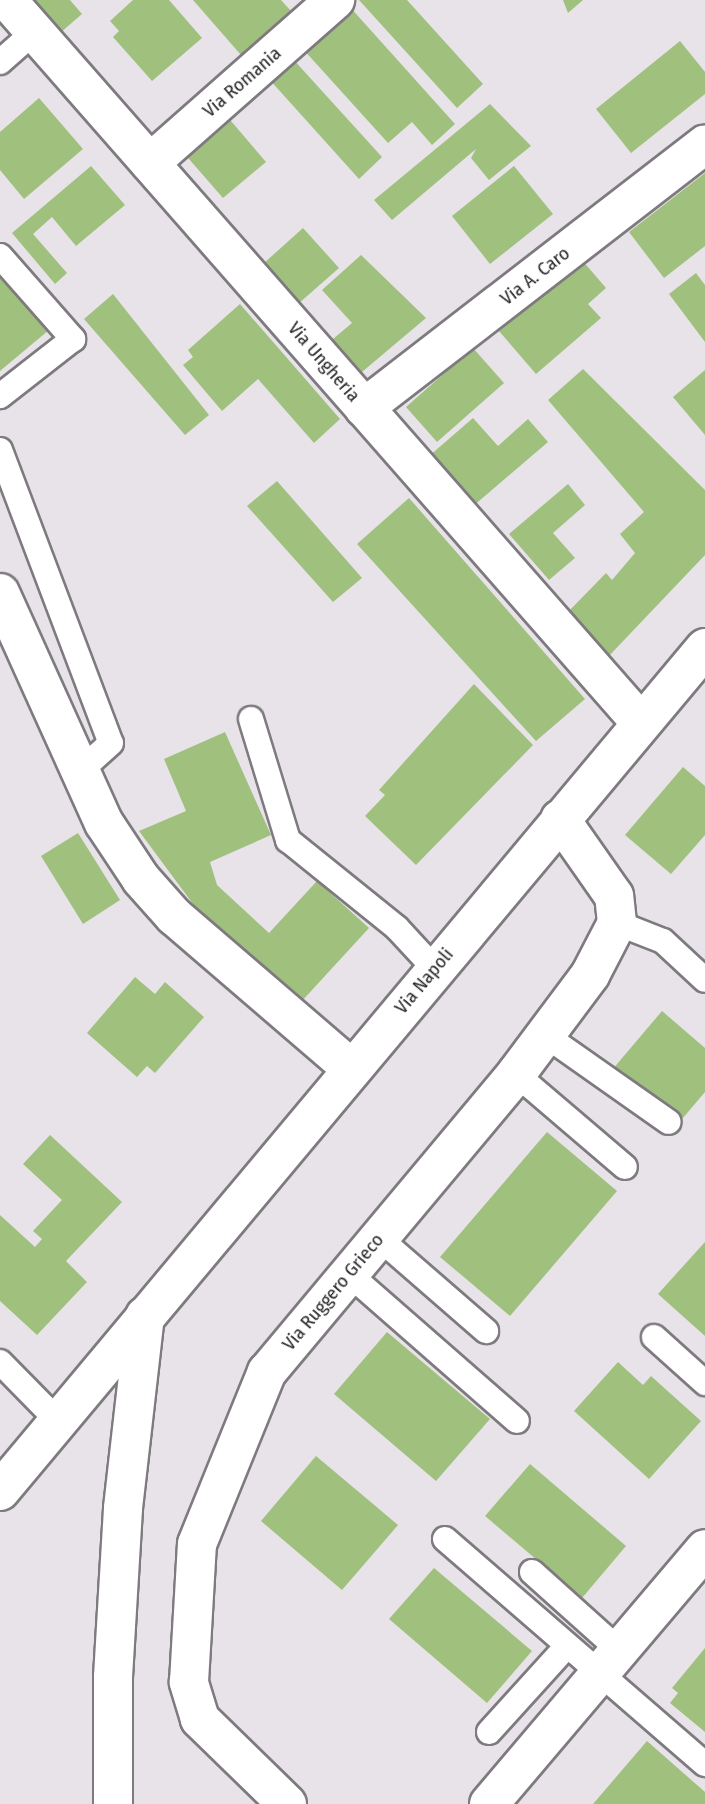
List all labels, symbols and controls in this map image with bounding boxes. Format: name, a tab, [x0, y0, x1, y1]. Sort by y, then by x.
street label: Via Romania	[198, 42, 286, 122]
street label: Via A. Caro	[496, 242, 574, 310]
street label: Via Ungheria	[283, 317, 365, 407]
street label: Via Napoli	[390, 943, 458, 1019]
street label: Via Ruggero Grieco	[278, 1229, 388, 1355]

